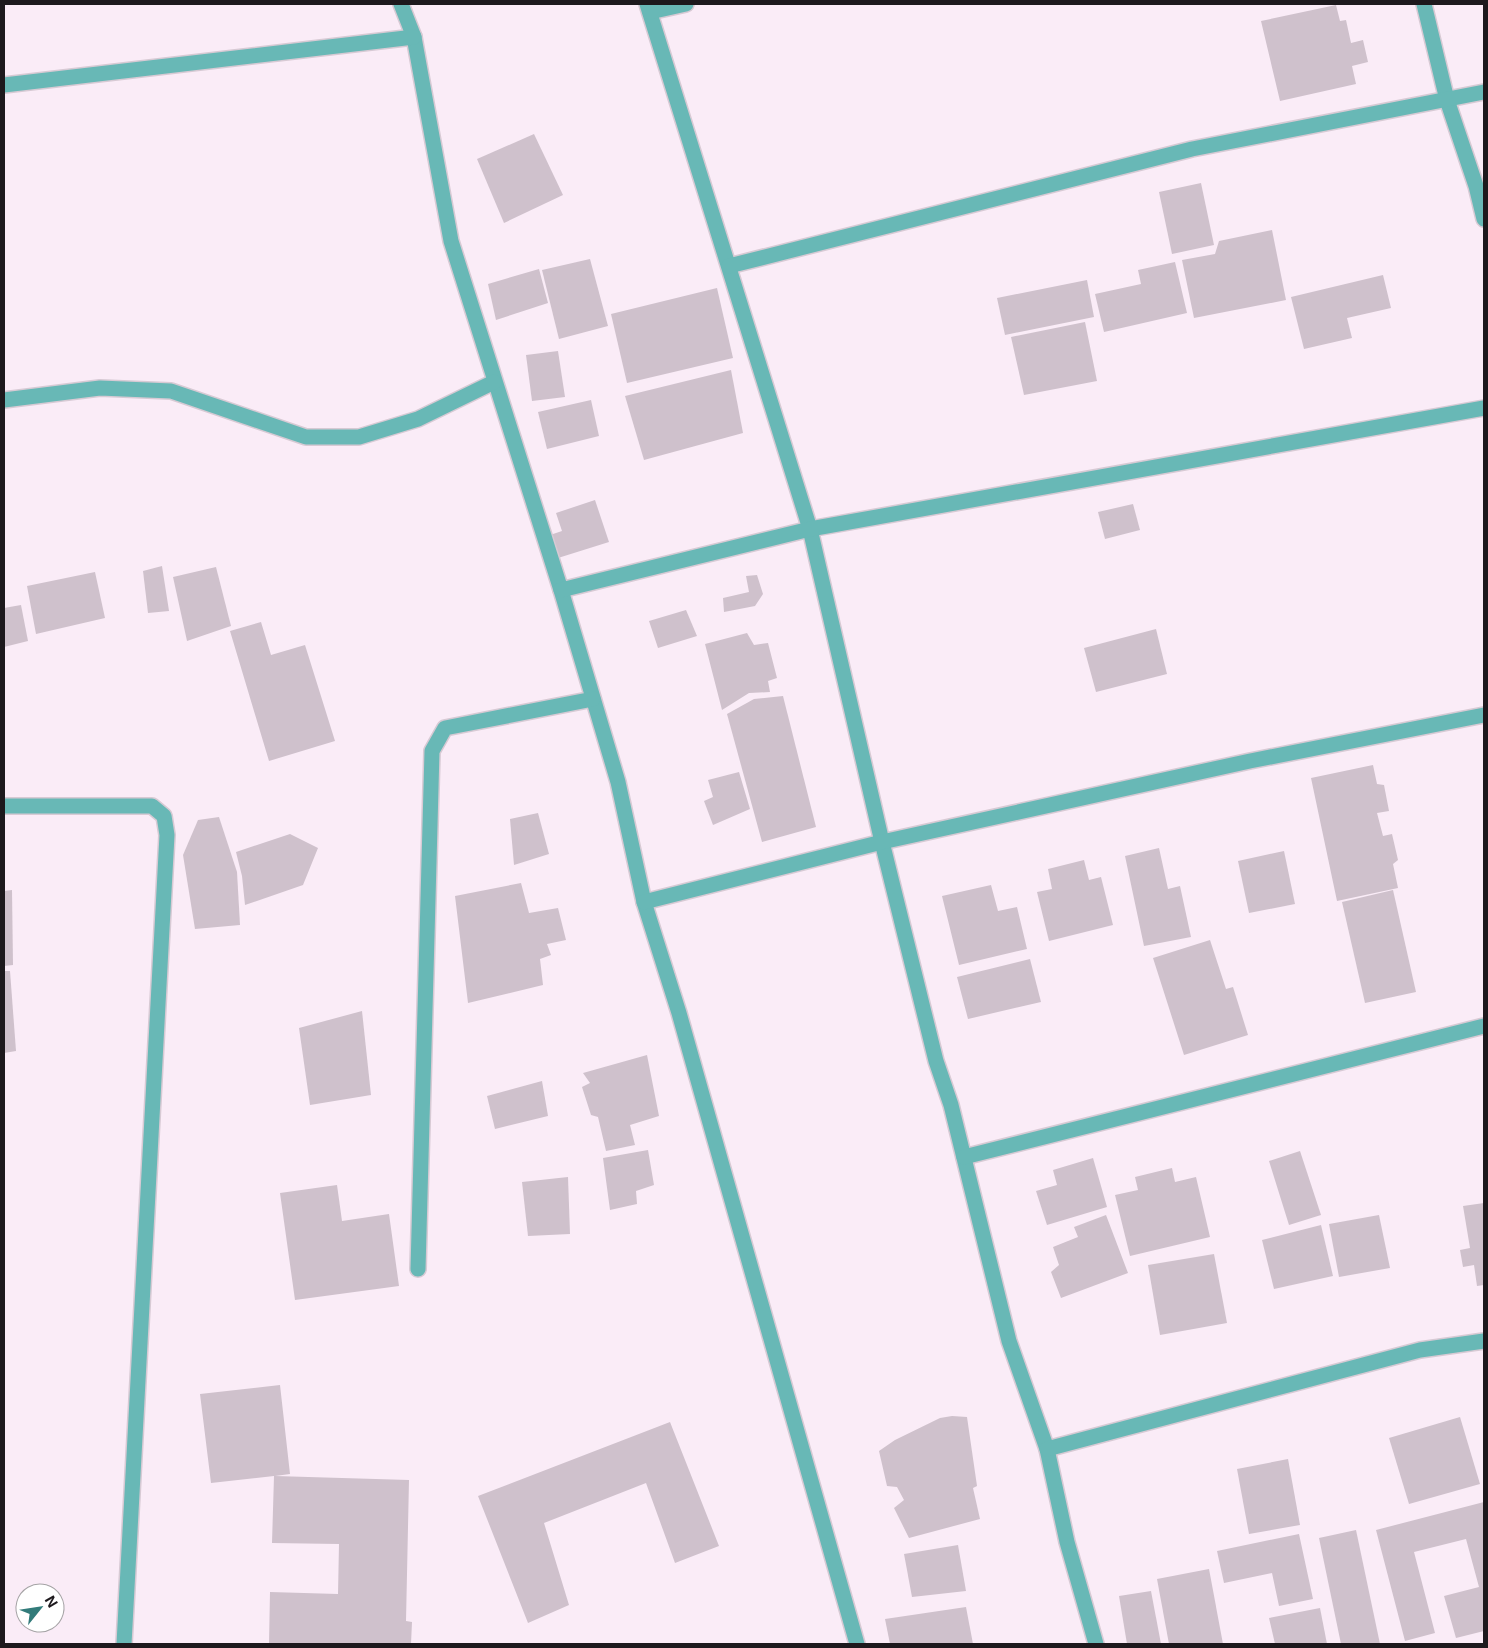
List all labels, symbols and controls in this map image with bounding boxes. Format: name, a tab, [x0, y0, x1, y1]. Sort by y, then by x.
north arrow	[15, 1583, 65, 1633]
text: N	[42, 1592, 62, 1610]

